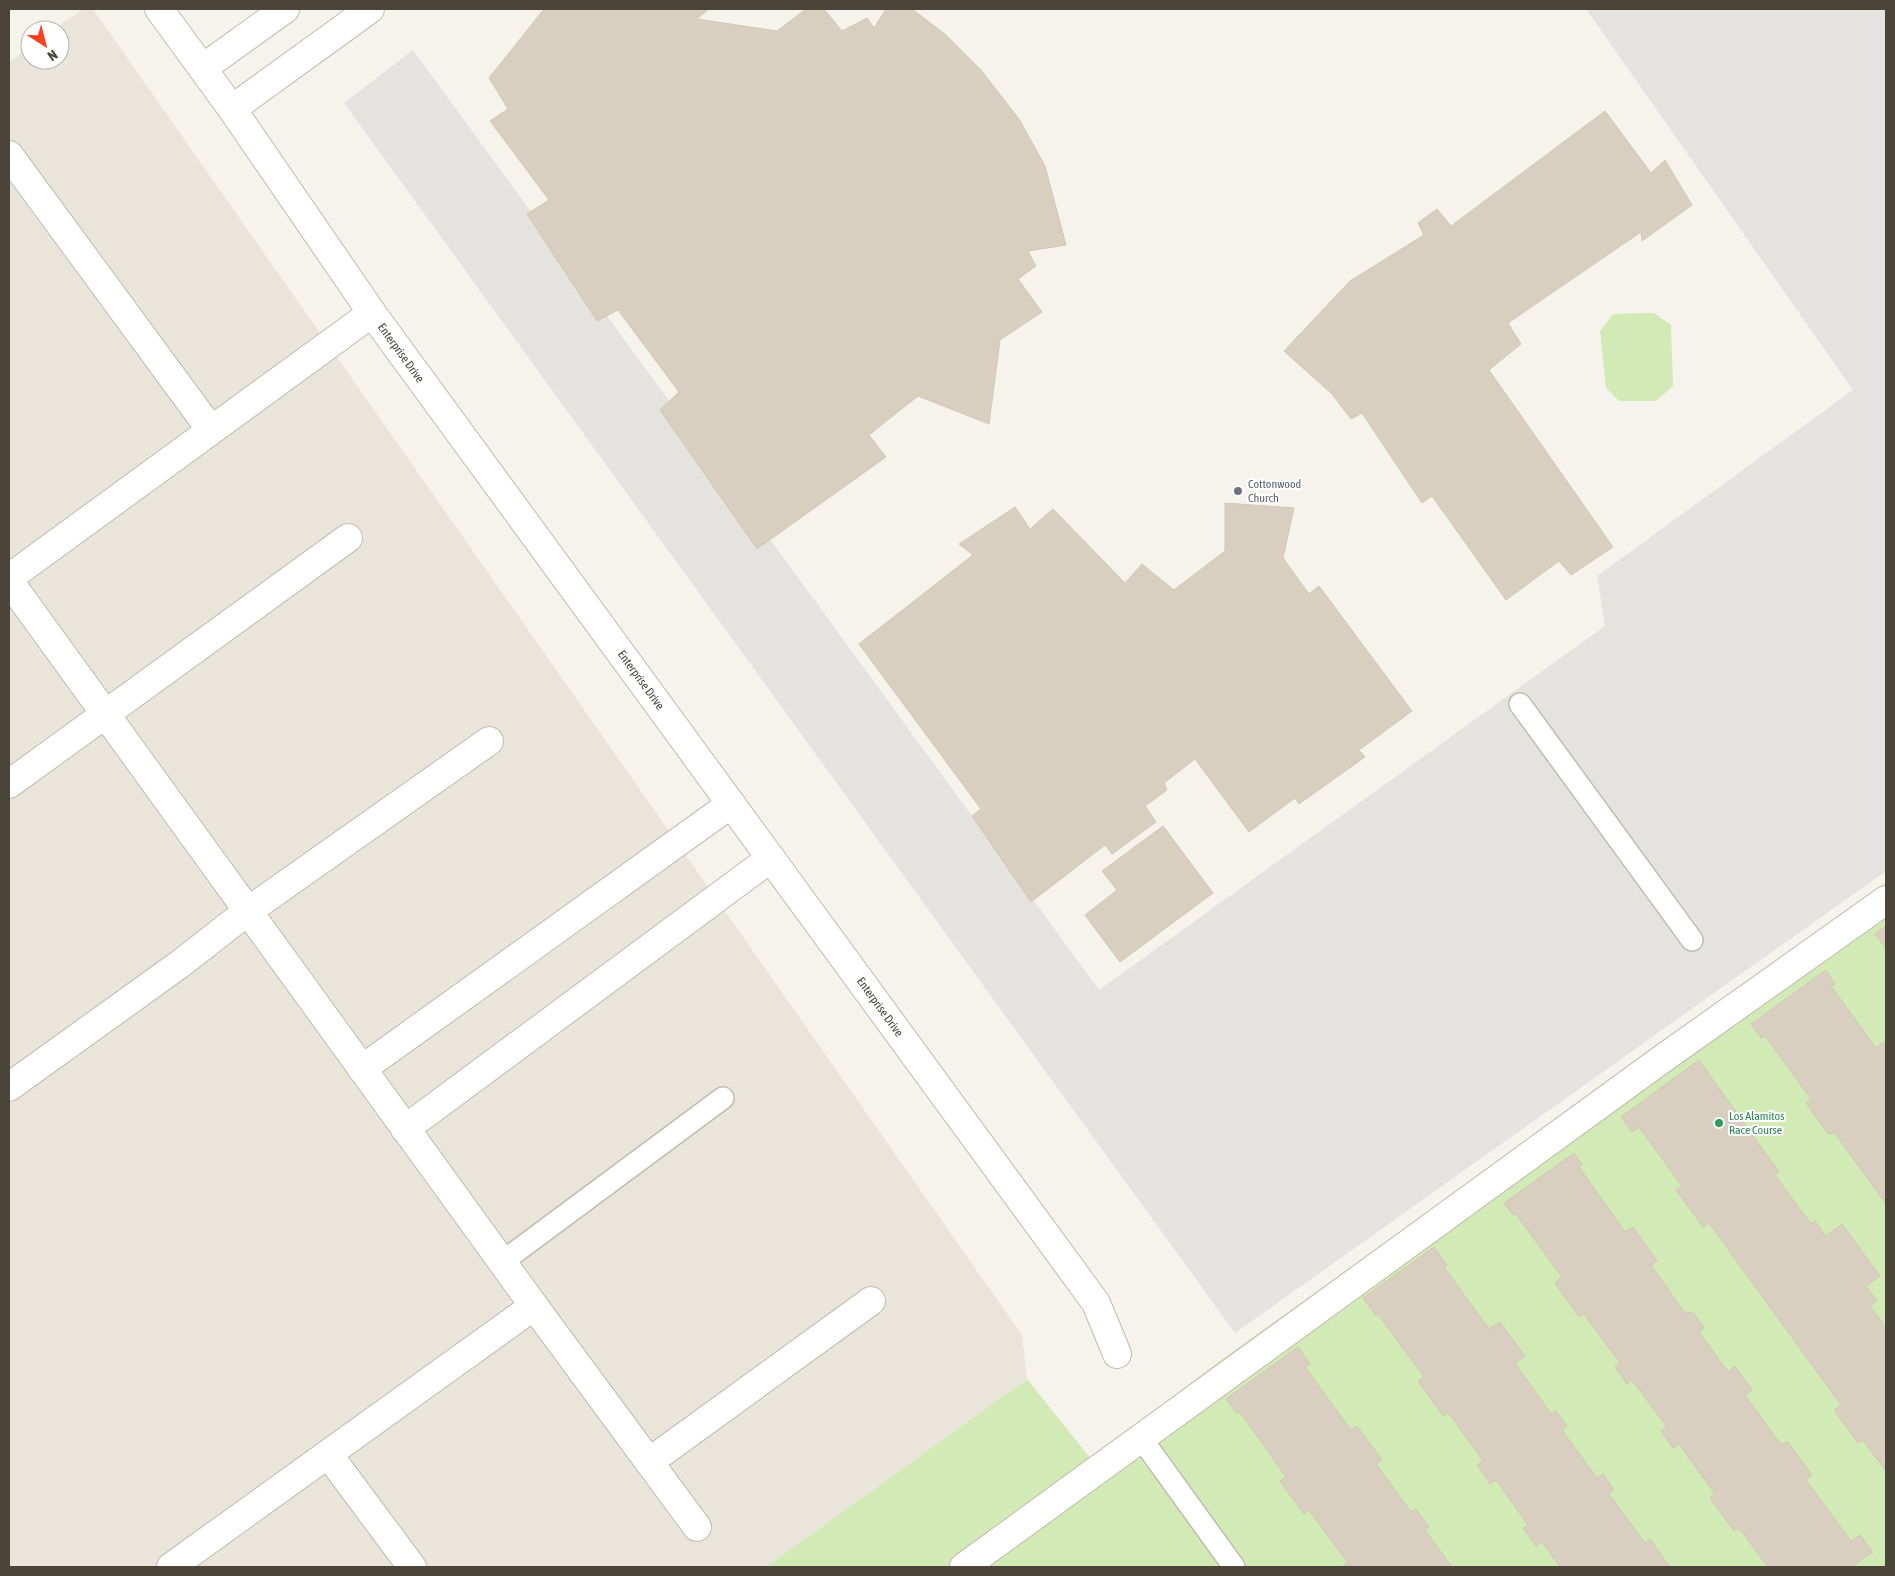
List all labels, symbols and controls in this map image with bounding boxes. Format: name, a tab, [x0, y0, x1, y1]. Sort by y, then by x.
north arrow	[20, 20, 70, 70]
text: N	[45, 47, 61, 64]
street label: Enterprise Drive	[375, 321, 427, 385]
place label: Cottonwood Church	[1248, 477, 1301, 505]
marker: Cottonwood Church	[1232, 485, 1244, 497]
street label: Enterprise Drive	[615, 648, 667, 712]
street label: Enterprise Drive	[854, 975, 906, 1039]
place label: Los Alamitos Race Course	[1729, 1109, 1784, 1137]
marker: Los Alamitos Race Course	[1713, 1117, 1725, 1129]

